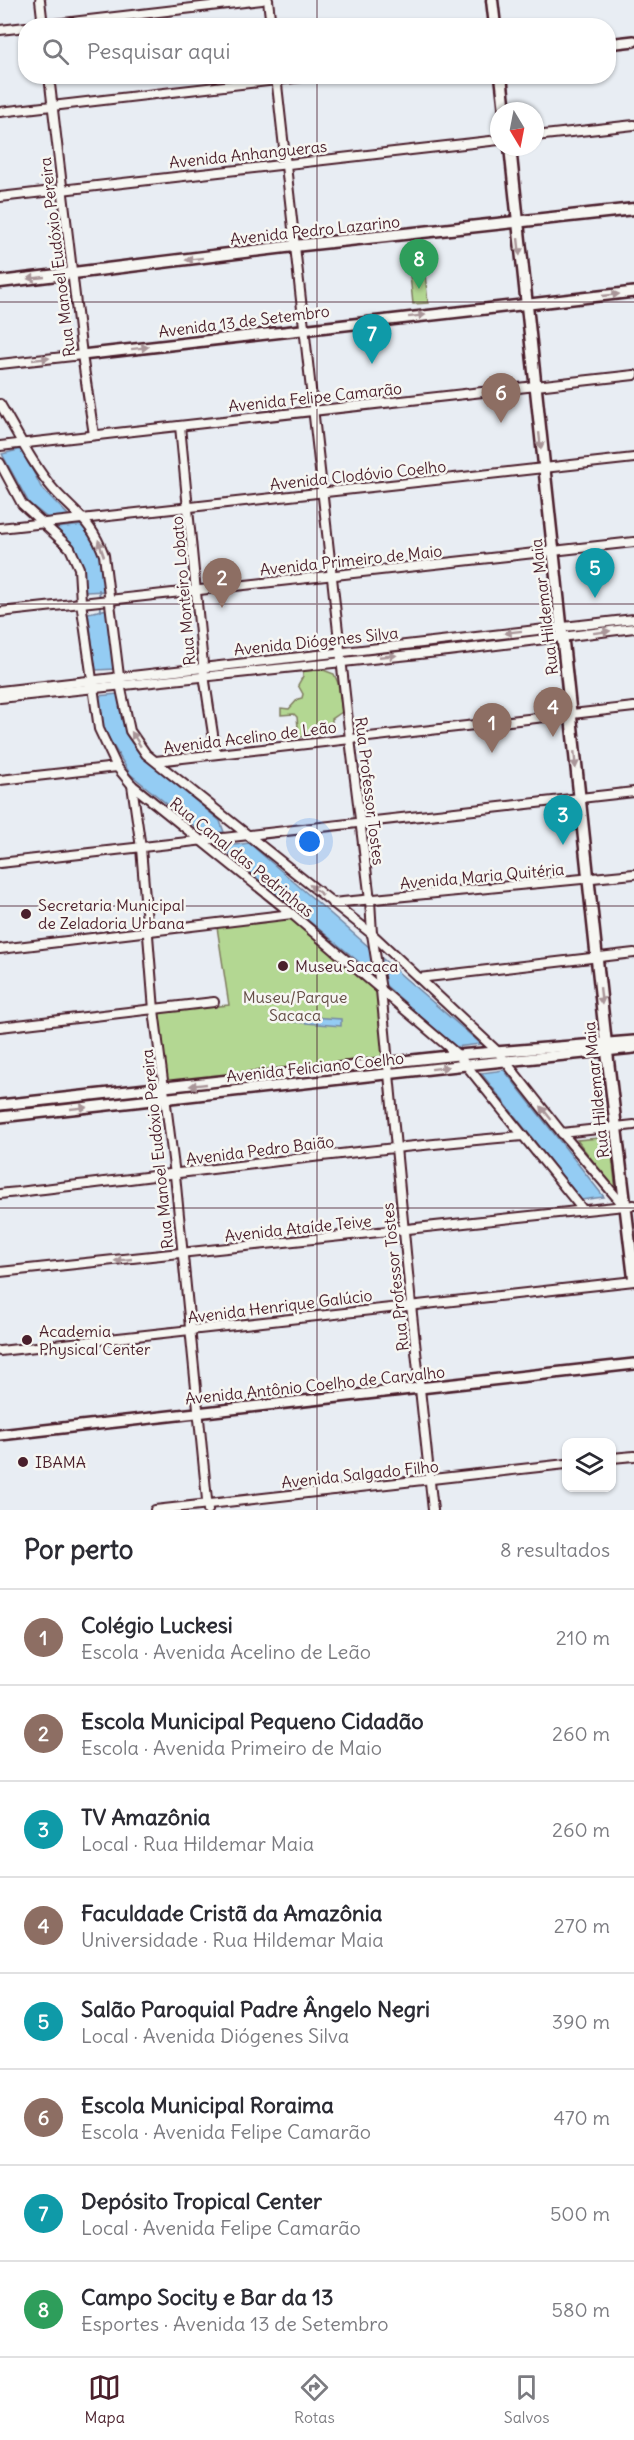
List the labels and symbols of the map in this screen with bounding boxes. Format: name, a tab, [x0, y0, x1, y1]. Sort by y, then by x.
north arrow	[490, 102, 544, 156]
street label: Avenida Anhangueras	[168, 136, 328, 172]
street label: Rua Manoel Eudóxio Pereira	[35, 156, 79, 358]
street label: Avenida Pedro Lazarino	[229, 211, 401, 249]
one-way arrow	[514, 238, 524, 257]
pin: 8	[400, 240, 438, 289]
one-way arrow	[184, 254, 203, 264]
one-way arrow	[27, 274, 46, 283]
one-way arrow	[601, 290, 620, 299]
street label: Avenida 13 de Setembro	[157, 301, 331, 341]
one-way arrow	[408, 311, 427, 321]
pin: 7	[352, 314, 392, 364]
one-way arrow	[130, 343, 149, 353]
one-way arrow	[31, 354, 50, 364]
pin: 6	[482, 374, 520, 423]
street label: Avenida Felipe Camarão	[227, 378, 403, 416]
one-way arrow	[535, 431, 545, 450]
street label: Avenida Clodóvio Coelho	[269, 456, 447, 494]
street label: Rua Monteiro Lobato	[167, 516, 199, 666]
street label: Rua Hildemar Maia	[526, 538, 562, 676]
one-way arrow	[96, 539, 105, 557]
street label: Avenida Primeiro de Maio	[259, 540, 443, 580]
pin: 5	[576, 548, 614, 598]
pin: 2	[202, 558, 242, 608]
street label: Avenida Diógenes Silva	[233, 622, 399, 660]
one-way arrow	[504, 627, 523, 637]
one-way arrow	[593, 627, 612, 637]
one-way arrow	[378, 651, 397, 661]
pin: 4	[534, 688, 572, 737]
pin: 1	[472, 704, 512, 753]
street label: Avenida Acelino de Leão	[162, 716, 338, 758]
street label: Rua Professor Tostes	[351, 716, 389, 866]
one-way arrow	[130, 730, 141, 747]
one-way arrow	[570, 750, 580, 769]
street label: Rua Canal das Pedrinhas	[166, 793, 318, 921]
pin: 3	[544, 796, 582, 845]
your location	[295, 827, 324, 856]
street label: Avenida Maria Quitéria	[399, 859, 565, 893]
one-way arrow	[308, 884, 324, 897]
place label: Secretaria Municipal de Zeladoria Urbana	[38, 895, 185, 933]
marker: Secretaria Municipal de Zeladoria Urbana	[19, 907, 33, 921]
place label: Museu Sacaca	[295, 956, 398, 976]
marker: Museu Sacaca	[276, 959, 290, 973]
one-way arrow	[596, 986, 606, 1005]
park label: Museu/Parque Sacaca	[243, 987, 347, 1025]
street label: Rua Hildemar Maia	[579, 1021, 613, 1159]
street label: Rua Manoel Eudóxio Pereira	[137, 1048, 177, 1250]
street label: Avenida Feliciano Coelho	[225, 1048, 405, 1086]
one-way arrow	[430, 1063, 449, 1073]
one-way arrow	[188, 1080, 207, 1090]
one-way arrow	[70, 1103, 89, 1113]
one-way arrow	[541, 1105, 553, 1120]
street label: Avenida Pedro Baião	[185, 1131, 335, 1169]
street label: Rua Professor Tostes	[377, 1202, 413, 1352]
street label: Avenida Ataíde Teive	[224, 1210, 372, 1246]
one-way arrow	[114, 1255, 133, 1265]
street label: Avenida Henrique Galúcio	[187, 1285, 374, 1327]
place label: Academia Physical Center	[39, 1321, 151, 1359]
marker: Academia Physical Center	[20, 1333, 34, 1347]
street label: Avenida Antônio Coelho de Carvalho	[184, 1361, 446, 1409]
place label: IBAMA	[35, 1452, 86, 1472]
marker: IBAMA	[16, 1455, 30, 1469]
street label: Avenida Salgado Filho	[280, 1456, 440, 1492]

